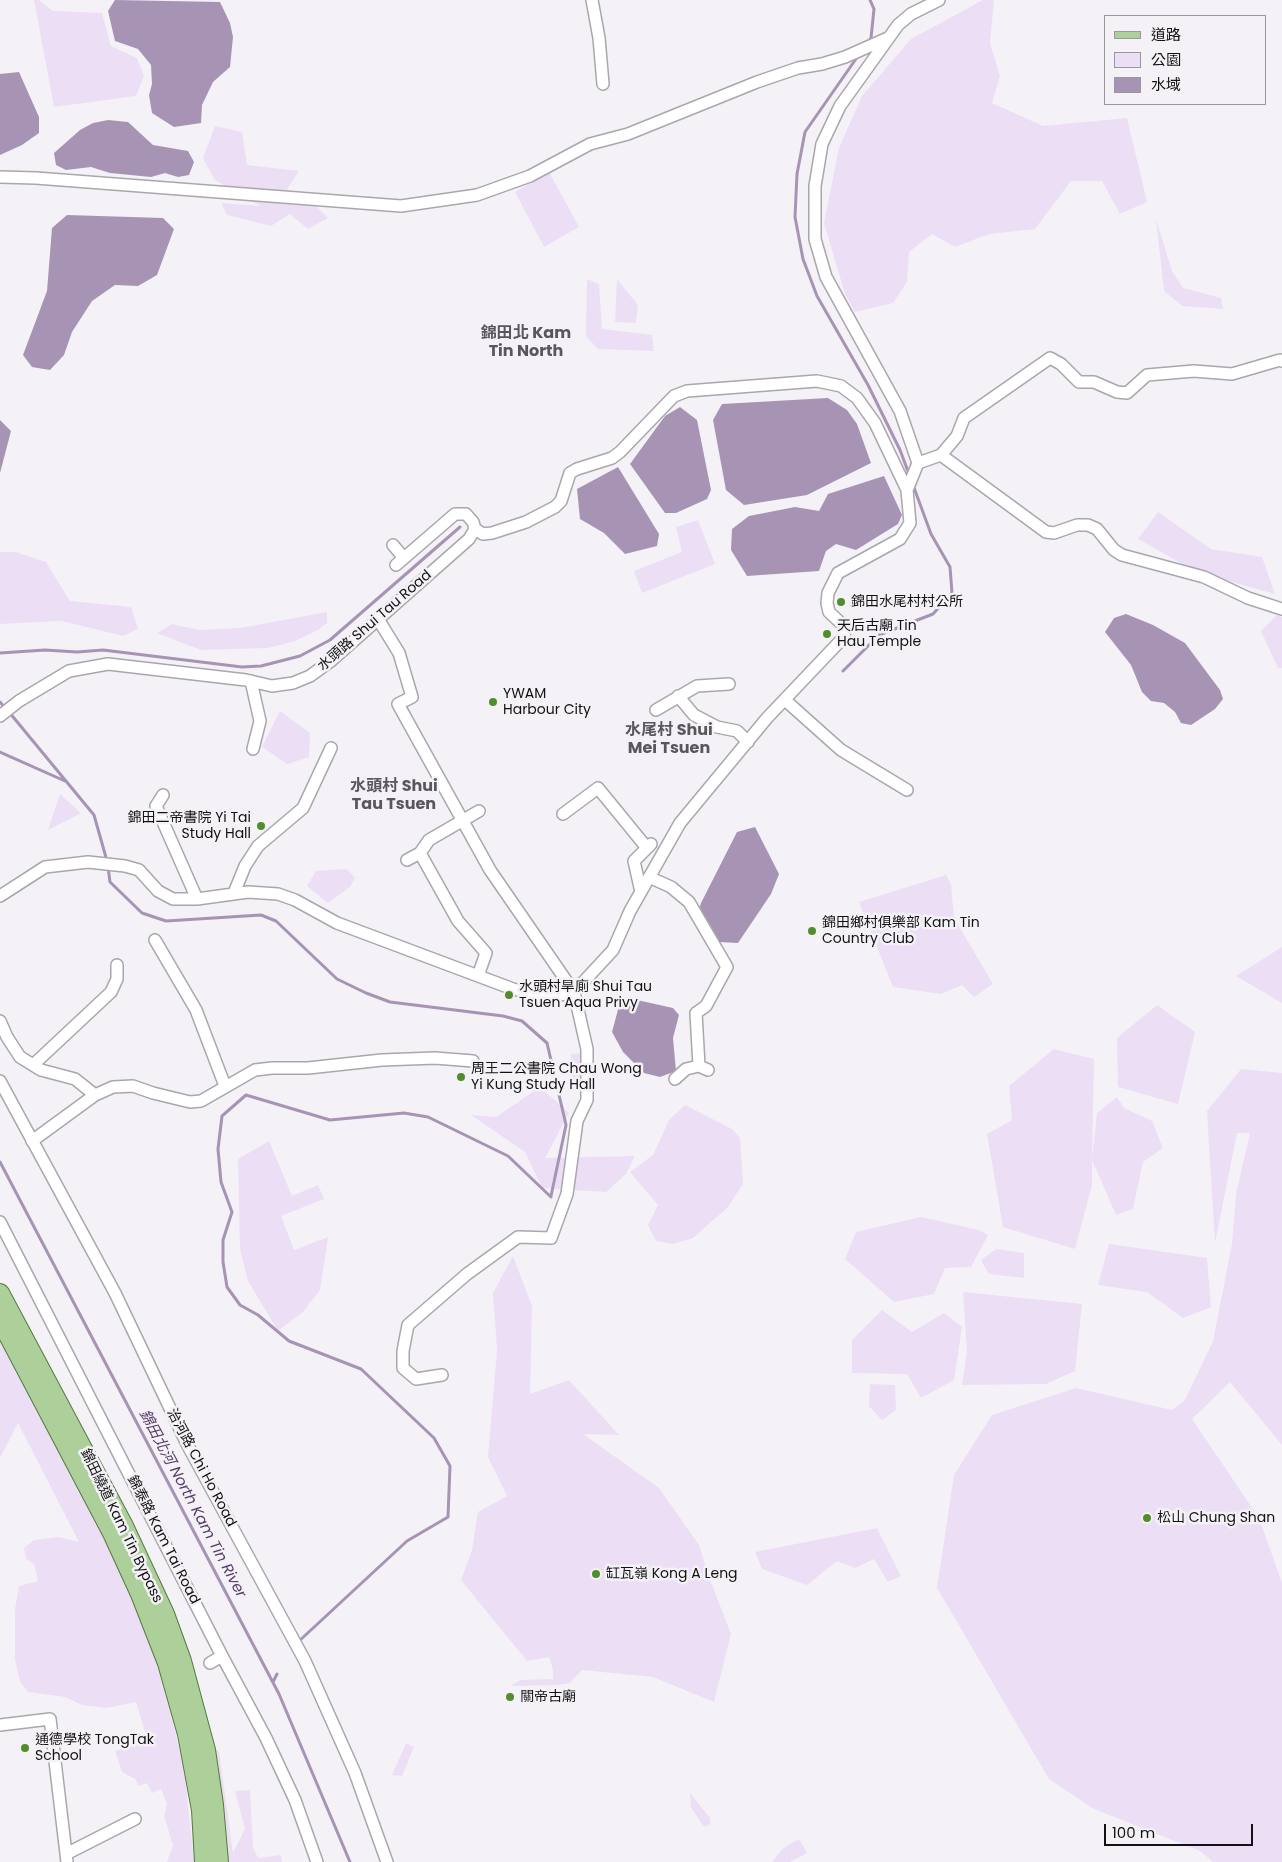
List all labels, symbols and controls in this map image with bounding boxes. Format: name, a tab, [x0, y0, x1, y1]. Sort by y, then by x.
legend	[1104, 15, 1267, 105]
text: 道路	[1151, 24, 1181, 45]
text: 公園	[1151, 49, 1181, 70]
text: 水域	[1151, 74, 1181, 95]
district label: 錦田北 Kam Tin North	[481, 324, 571, 362]
street label: 水頭路 Shui Tau Road	[315, 567, 435, 675]
place label: 錦田水尾村村公所	[851, 594, 963, 610]
marker: 錦田水尾村村公所	[835, 596, 847, 608]
place label: 天后古廟 Tin Hau Temple	[837, 618, 921, 650]
marker: 天后古廟 Tin Hau Temple	[821, 628, 833, 640]
place label: YWAM Harbour City	[503, 686, 591, 719]
marker: YWAM Harbour City	[487, 696, 499, 708]
district label: 水尾村 Shui Mei Tsuen	[625, 721, 713, 759]
district label: 水頭村 Shui Tau Tsuen	[350, 777, 438, 815]
place label: 錦田二帝書院 Yi Tai Study Hall	[127, 810, 251, 842]
marker: 錦田二帝書院 Yi Tai Study Hall	[255, 820, 267, 832]
place label: 錦田鄉村俱樂部 Kam Tin Country Club	[822, 915, 980, 948]
marker: 錦田鄉村俱樂部 Kam Tin Country Club	[806, 925, 818, 937]
place label: 水頭村旱廁 Shui Tau Tsuen Aqua Privy	[519, 979, 652, 1012]
marker: 水頭村旱廁 Shui Tau Tsuen Aqua Privy	[503, 989, 515, 1001]
place label: 周王二公書院 Chau Wong Yi Kung Study Hall	[471, 1061, 642, 1094]
marker: 周王二公書院 Chau Wong Yi Kung Study Hall	[455, 1071, 467, 1083]
street label: 治河路 Chi Ho Road	[163, 1406, 239, 1530]
water label: 錦田北河 North Kam Tin River	[135, 1407, 249, 1601]
street label: 錦田繞道 Kam Tin Bypass	[76, 1446, 166, 1606]
street label: 錦泰路 Kam Tai Road	[123, 1473, 203, 1607]
place label: 松山 Chung Shan	[1157, 1510, 1275, 1526]
marker: 松山 Chung Shan	[1141, 1512, 1153, 1524]
place label: 缸瓦嶺 Kong A Leng	[606, 1566, 738, 1582]
marker: 缸瓦嶺 Kong A Leng	[590, 1568, 602, 1580]
place label: 關帝古廟	[520, 1689, 576, 1705]
marker: 關帝古廟	[504, 1691, 516, 1703]
place label: 通德學校 TongTak School	[35, 1732, 154, 1764]
marker: 通德學校 TongTak School	[19, 1742, 31, 1754]
scale bar	[1107, 1814, 1256, 1846]
text: 100 m	[1112, 1822, 1155, 1843]

